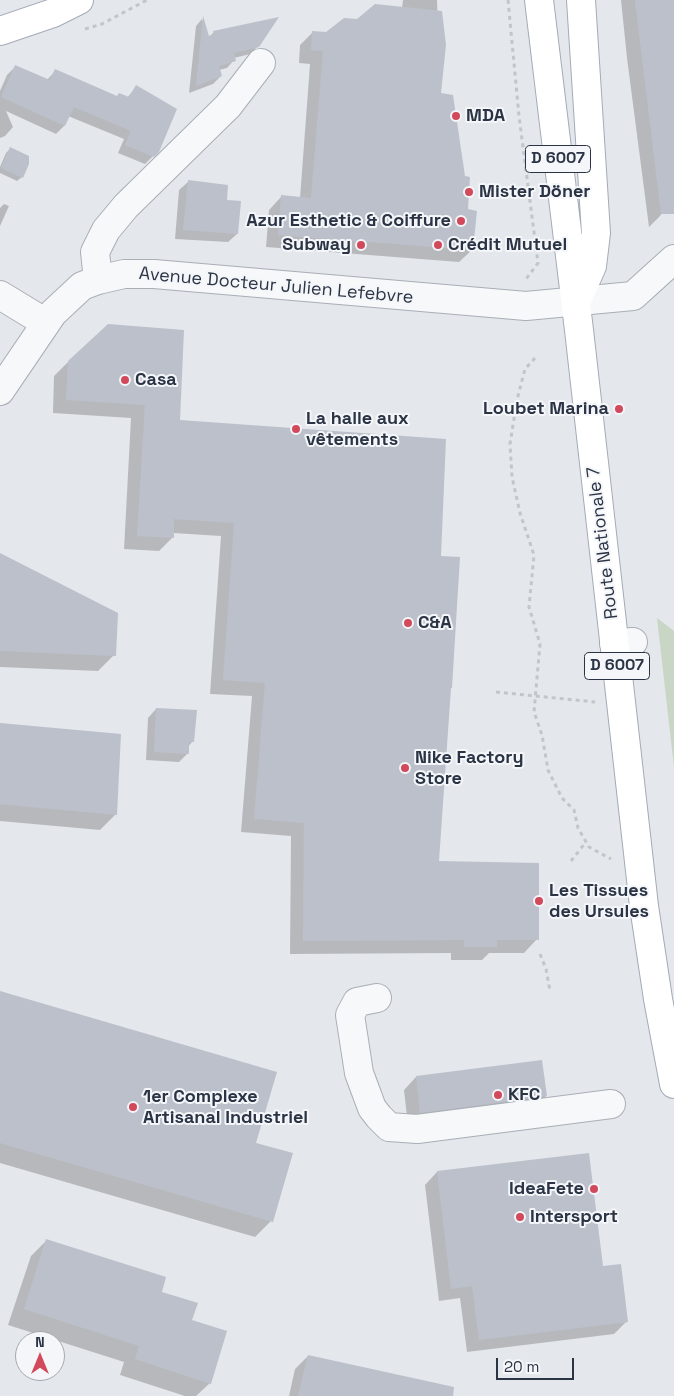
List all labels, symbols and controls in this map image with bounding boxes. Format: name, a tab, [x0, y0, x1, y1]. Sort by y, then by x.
place label: MDA	[466, 105, 505, 127]
marker: MDA	[450, 110, 462, 122]
road number: D 6007	[526, 146, 590, 172]
place label: Mister Döner	[479, 181, 590, 203]
marker: Mister Döner	[463, 186, 475, 198]
place label: Azur Esthetic & Coiffure	[246, 210, 451, 232]
marker: Azur Esthetic & Coiffure	[455, 215, 467, 227]
place label: Subway	[282, 234, 351, 256]
place label: Crédit Mutuel	[448, 234, 567, 256]
marker: Subway	[355, 239, 367, 251]
marker: Crédit Mutuel	[432, 239, 444, 251]
street label: Avenue Docteur Julien Lefebvre	[138, 263, 414, 309]
place label: Casa	[135, 369, 177, 391]
marker: Casa	[119, 374, 131, 386]
place label: Loubet Marina	[483, 398, 609, 420]
marker: Loubet Marina	[613, 403, 625, 415]
place label: La halle aux vêtements	[306, 408, 409, 450]
marker: La halle aux vêtements	[290, 423, 302, 435]
street label: Route Nationale 7	[583, 466, 623, 620]
place label: C&A	[418, 612, 452, 634]
marker: C&A	[402, 617, 414, 629]
road number: D 6007	[584, 652, 650, 679]
place label: Nike Factory Store	[415, 747, 523, 790]
marker: Nike Factory Store	[399, 762, 411, 774]
place label: Les Tissues des Ursules	[549, 880, 649, 922]
marker: Les Tissues des Ursules	[533, 895, 545, 907]
place label: KFC	[508, 1084, 540, 1106]
place label: 1er Complexe Artisanal Industriel	[143, 1086, 308, 1128]
marker: KFC	[492, 1089, 504, 1101]
marker: 1er Complexe Artisanal Industriel	[127, 1101, 139, 1113]
place label: IdeaFete	[509, 1178, 584, 1200]
marker: IdeaFete	[588, 1183, 600, 1195]
place label: Intersport	[530, 1206, 618, 1228]
marker: Intersport	[514, 1211, 526, 1223]
north arrow	[15, 1331, 65, 1381]
text: N	[35, 1333, 45, 1351]
scale bar	[499, 1348, 576, 1380]
text: 20 m	[504, 1357, 539, 1376]

